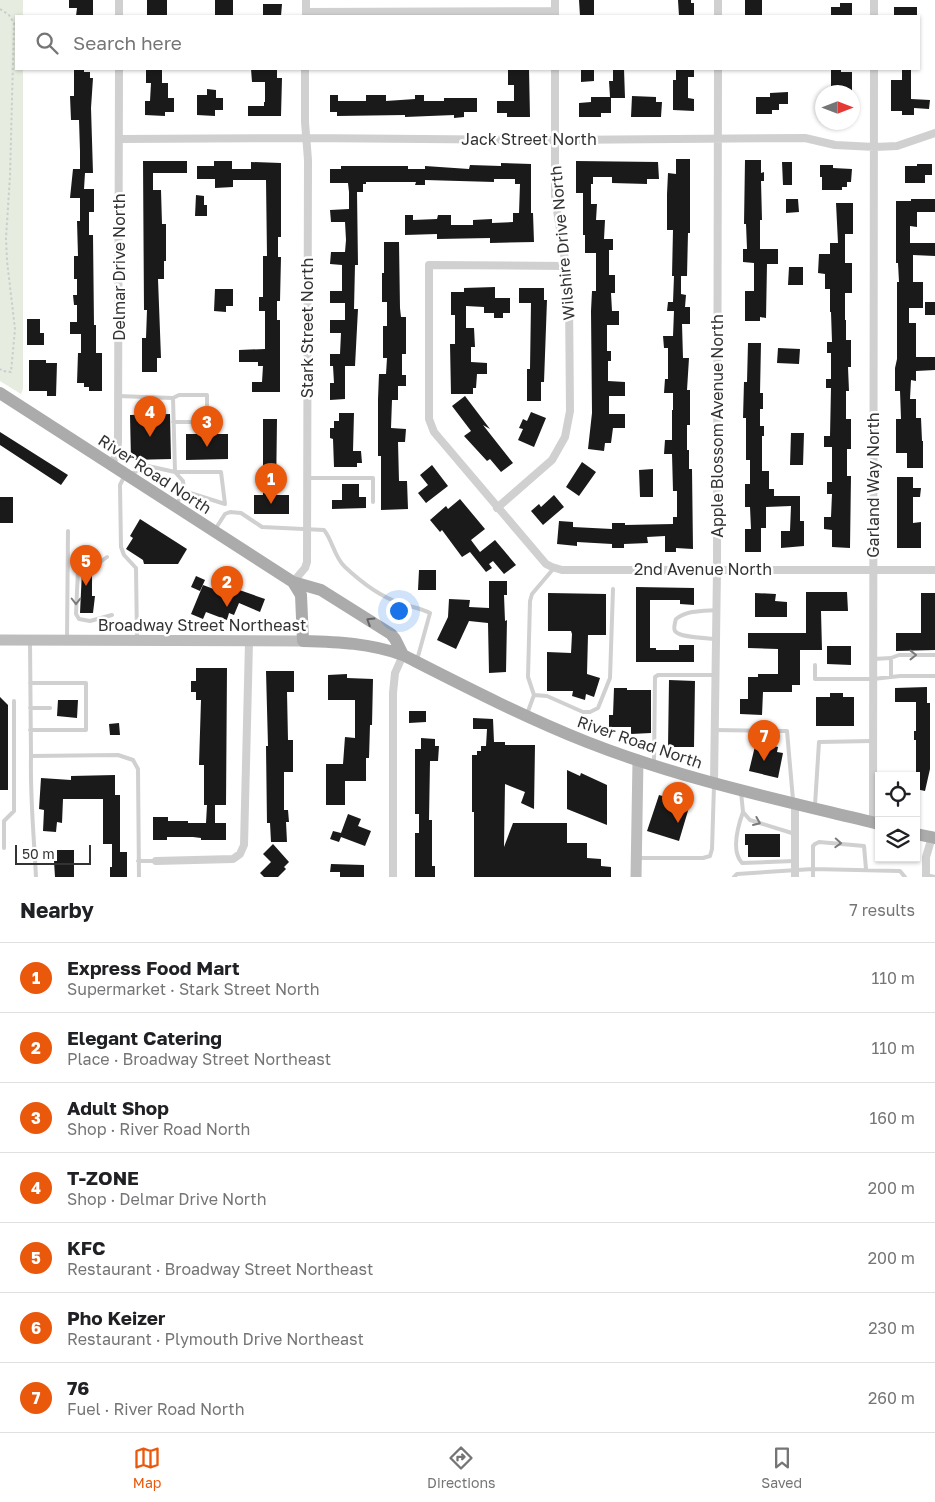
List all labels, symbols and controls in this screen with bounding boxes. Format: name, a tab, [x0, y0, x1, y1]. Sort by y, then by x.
search box	[15, 15, 920, 70]
icon: search	[33, 29, 61, 57]
text: Search here	[73, 31, 182, 54]
north arrow	[815, 85, 860, 130]
street label: Jack Street North	[461, 129, 597, 149]
street label: Wilshire Drive North	[545, 165, 579, 321]
street label: Delmar Drive North	[109, 193, 129, 341]
street label: Stark Street North	[297, 258, 317, 398]
street label: Apple Blossom Avenue North	[707, 314, 727, 538]
pin: 4	[134, 396, 166, 437]
pin: 3	[191, 406, 223, 447]
street label: Garland Way North	[863, 412, 883, 558]
street label: River Road North	[95, 430, 215, 518]
pin: 1	[255, 463, 287, 504]
pin: 5	[70, 545, 102, 586]
street label: 2nd Avenue North	[634, 559, 772, 579]
pin: 2	[211, 566, 243, 607]
one-way arrow	[71, 598, 81, 605]
your location	[386, 598, 412, 624]
street label: Broadway Street Northeast	[98, 615, 306, 635]
one-way arrow	[367, 618, 376, 627]
one-way arrow	[909, 650, 917, 660]
street label: River Road North	[575, 711, 705, 773]
pin: 7	[748, 720, 780, 761]
map controls	[875, 772, 920, 862]
button: locate	[875, 772, 920, 817]
pin: 6	[662, 782, 694, 823]
one-way arrow	[752, 816, 761, 827]
button: layers	[875, 817, 920, 862]
one-way arrow	[834, 838, 842, 849]
scale bar	[15, 842, 91, 865]
text: 50 m	[22, 845, 55, 862]
text: Nearby	[20, 897, 94, 923]
text: 7 results	[849, 900, 915, 920]
text: Express Food Mart	[67, 956, 240, 979]
text: 1	[32, 968, 40, 988]
text: 110 m	[871, 968, 915, 988]
text: Supermarket · Stark Street North	[67, 979, 319, 999]
text: Elegant Catering	[67, 1026, 222, 1049]
text: 2	[31, 1038, 41, 1058]
text: 110 m	[871, 1038, 915, 1058]
text: Place · Broadway Street Northeast	[67, 1049, 331, 1069]
text: Adult Shop	[67, 1096, 169, 1119]
text: 3	[31, 1108, 41, 1128]
text: 160 m	[869, 1108, 915, 1128]
text: Shop · River Road North	[67, 1119, 250, 1139]
text: T-ZONE	[67, 1166, 139, 1189]
text: 4	[31, 1178, 41, 1198]
text: 200 m	[868, 1178, 915, 1198]
text: Shop · Delmar Drive North	[67, 1189, 267, 1209]
text: KFC	[67, 1236, 106, 1259]
text: 5	[31, 1248, 41, 1268]
text: 200 m	[868, 1248, 915, 1268]
text: Restaurant · Broadway Street Northeast	[67, 1259, 373, 1279]
text: Pho Keizer	[67, 1306, 165, 1329]
text: 6	[31, 1318, 41, 1338]
text: 230 m	[868, 1318, 915, 1338]
text: Restaurant · Plymouth Drive Northeast	[67, 1329, 364, 1349]
text: 76	[67, 1376, 89, 1399]
text: 7	[32, 1388, 40, 1408]
text: 260 m	[868, 1388, 915, 1408]
text: Fuel · River Road North	[67, 1399, 245, 1419]
tab: Map	[133, 1444, 161, 1491]
tab: Directions	[427, 1444, 496, 1491]
tab: Saved	[761, 1444, 802, 1491]

